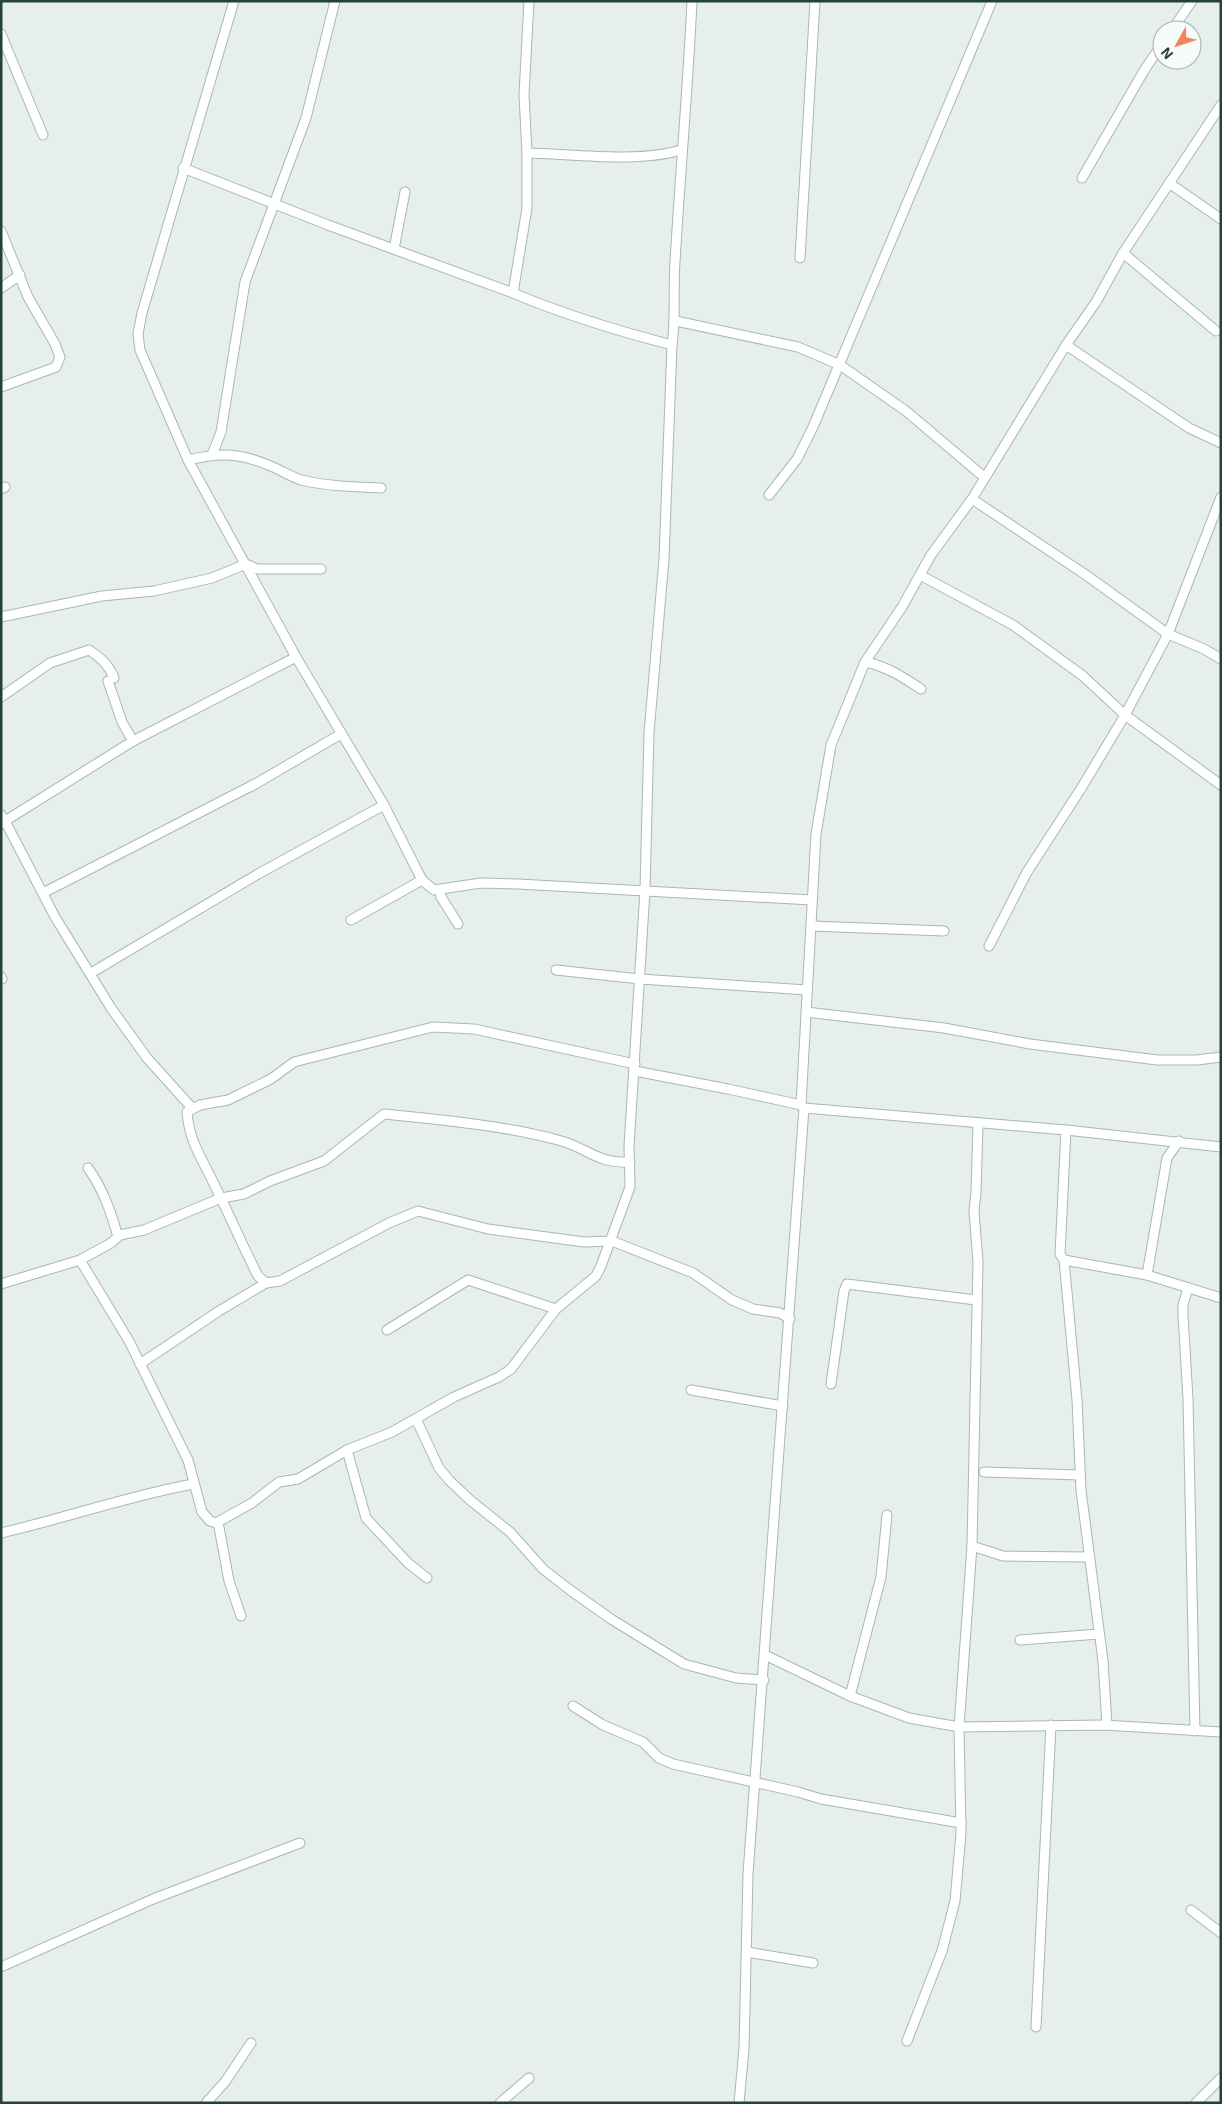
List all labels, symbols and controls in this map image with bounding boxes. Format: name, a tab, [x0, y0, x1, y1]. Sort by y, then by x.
north arrow	[1152, 20, 1202, 70]
text: N	[1157, 44, 1176, 63]

